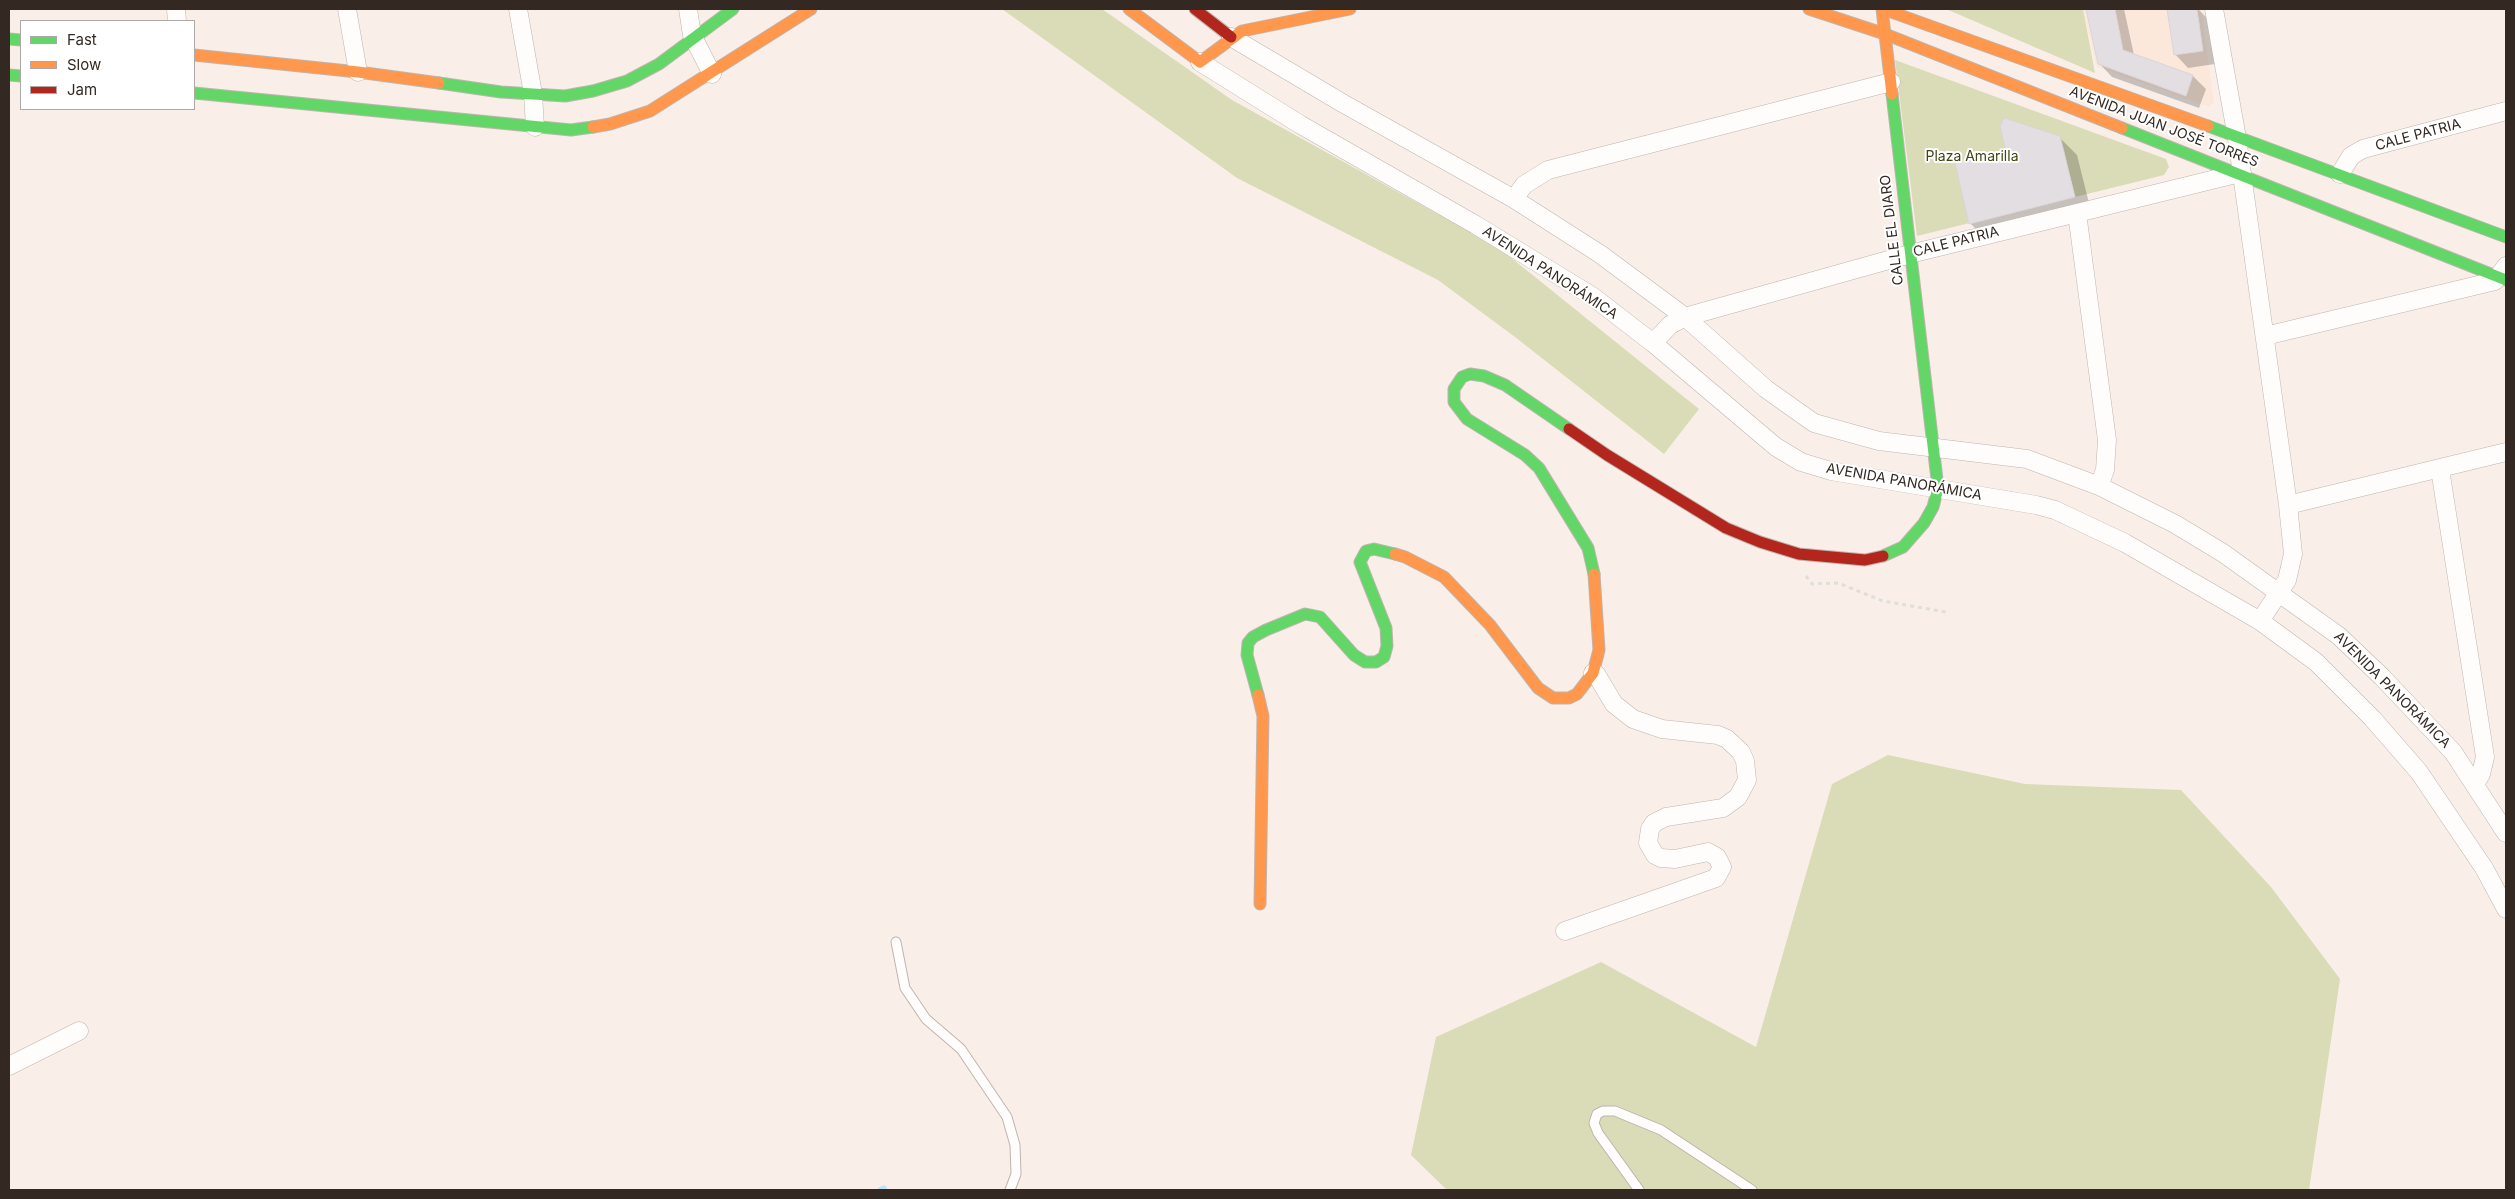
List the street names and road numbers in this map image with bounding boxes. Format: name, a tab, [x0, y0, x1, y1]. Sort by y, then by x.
street label: AVENIDA JUAN JOSÉ TORRES	[2067, 83, 2261, 171]
street label: CALE PATRIA	[2373, 116, 2463, 154]
street label: CALLE EL DIARO	[1877, 174, 1907, 286]
street label: AVENIDA PANORÁMICA	[1479, 223, 1621, 323]
street label: CALE PATRIA	[1911, 223, 2001, 261]
street label: AVENIDA PANORÁMICA	[1825, 460, 1983, 504]
street label: AVENIDA PANORÁMICA	[2330, 628, 2454, 752]

